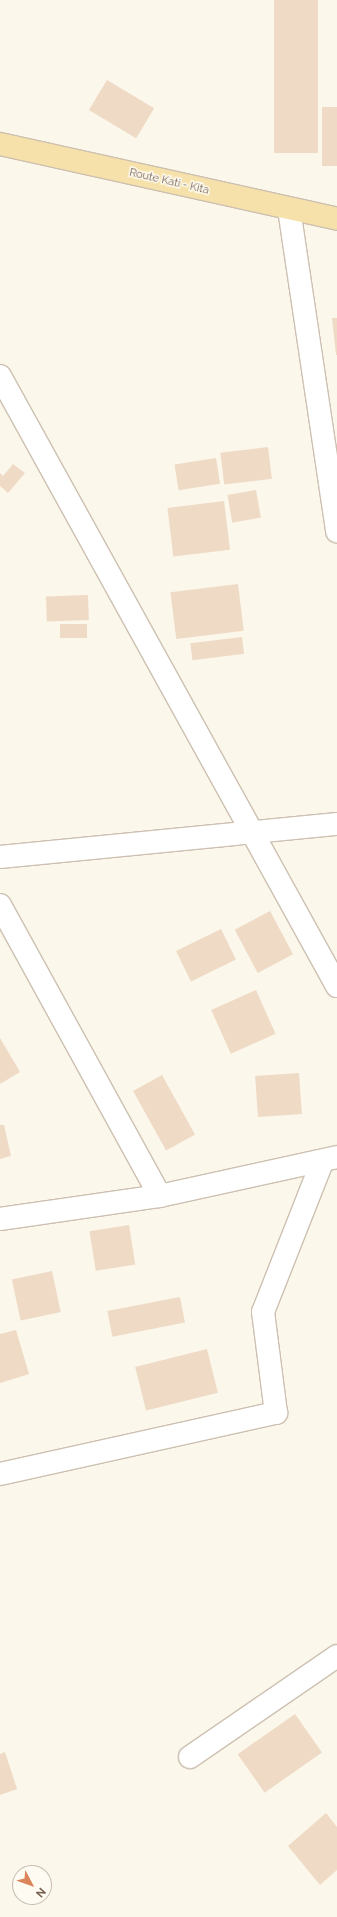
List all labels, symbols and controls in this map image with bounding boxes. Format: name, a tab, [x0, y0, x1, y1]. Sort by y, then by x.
street label: Route Kati - Kita	[128, 166, 210, 198]
north arrow	[12, 1865, 52, 1905]
text: N	[33, 1885, 48, 1900]

